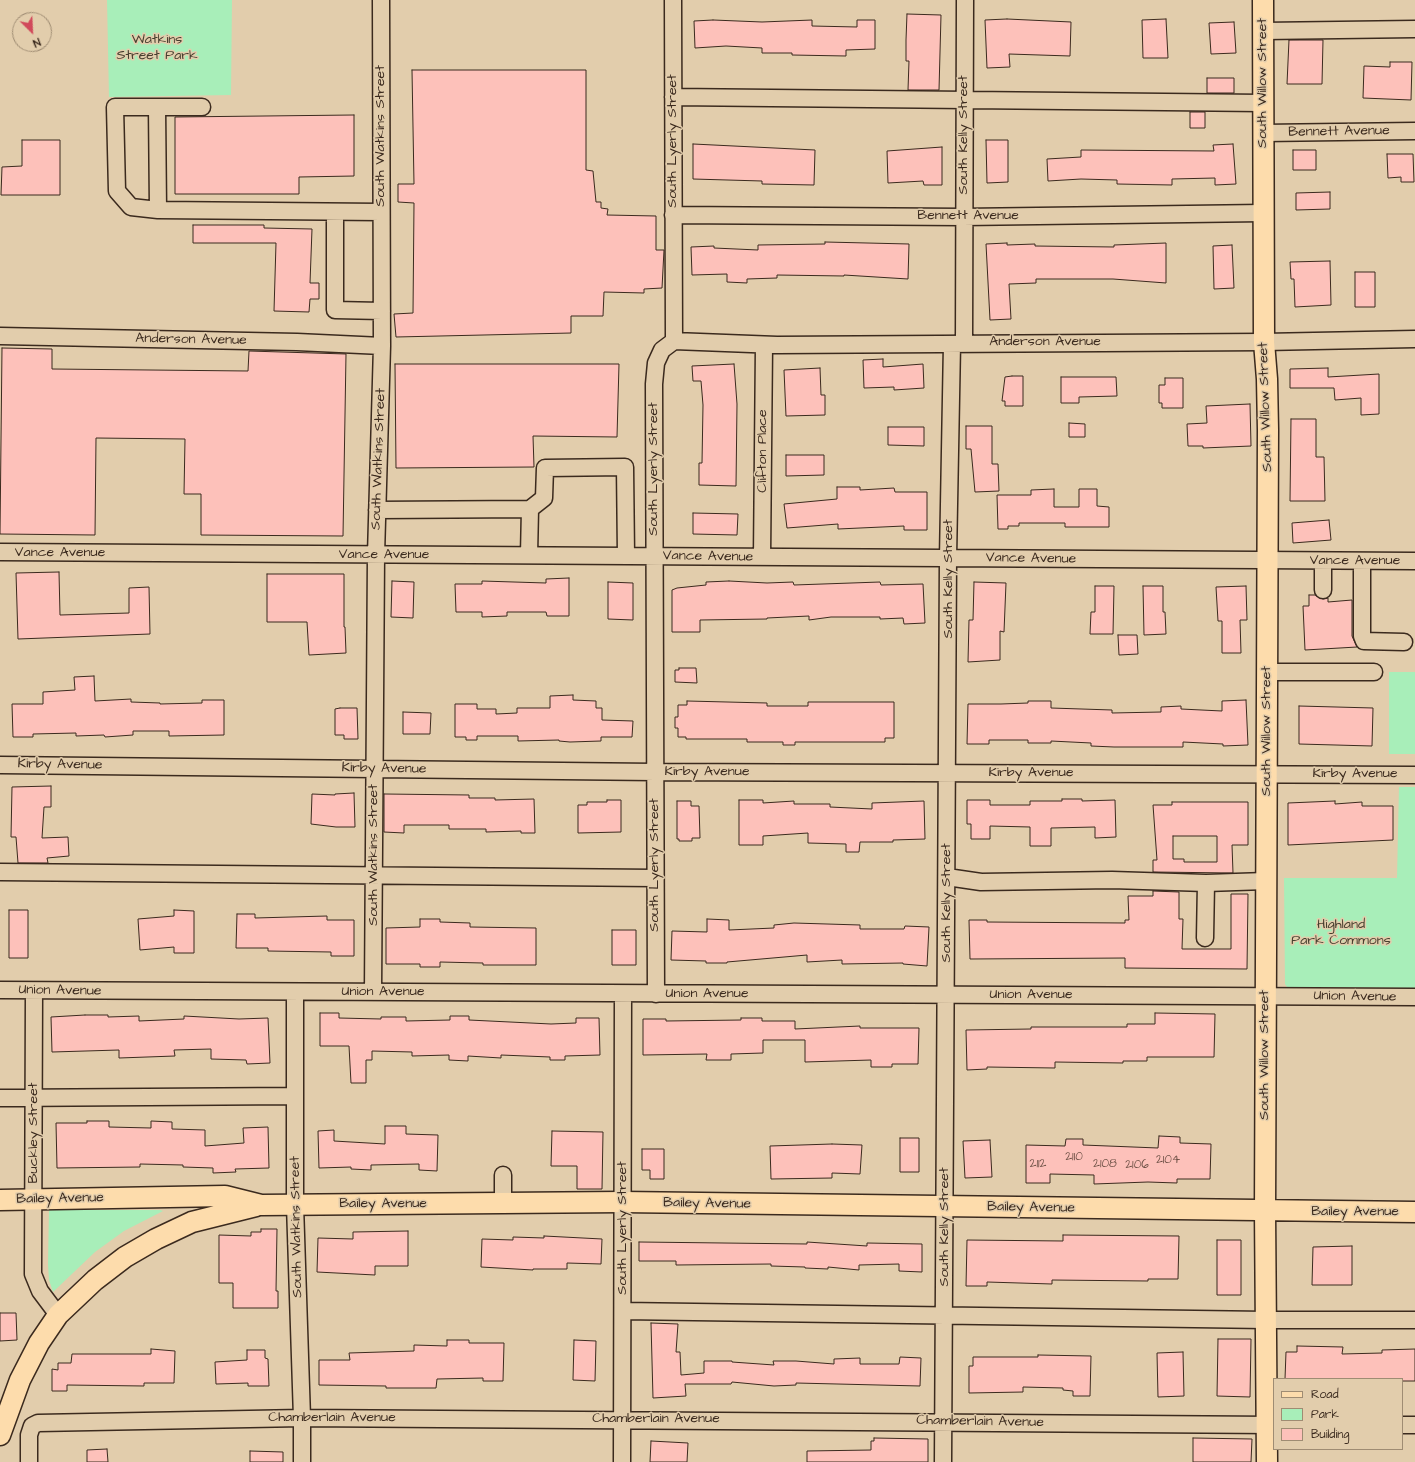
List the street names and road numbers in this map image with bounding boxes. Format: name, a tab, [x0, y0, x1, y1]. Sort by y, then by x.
street label: South Willow Street	[1255, 18, 1271, 148]
street label: South Watkins Street	[373, 65, 389, 207]
street label: South Lyerly Street	[665, 74, 681, 208]
street label: South Kelly Street	[956, 75, 972, 195]
street label: Bennett Avenue	[1288, 123, 1390, 141]
street label: Bennett Avenue	[917, 208, 1019, 224]
street label: Anderson Avenue	[135, 331, 247, 349]
street label: Anderson Avenue	[989, 334, 1101, 350]
street label: South Willow Street	[1255, 342, 1277, 472]
street label: South Watkins Street	[368, 388, 390, 530]
street label: South Lyerly Street	[646, 402, 662, 536]
street label: Clifton Place	[755, 409, 771, 493]
street label: South Kelly Street	[941, 519, 957, 639]
street label: Vance Avenue	[15, 545, 105, 561]
street label: Vance Avenue	[339, 547, 429, 563]
street label: Vance Avenue	[663, 548, 753, 566]
street label: Vance Avenue	[986, 550, 1076, 568]
street label: Vance Avenue	[1310, 553, 1400, 569]
street label: South Willow Street	[1259, 666, 1275, 796]
street label: Kirby Avenue	[17, 756, 103, 774]
street label: Kirby Avenue	[341, 760, 427, 778]
street label: Kirby Avenue	[665, 764, 749, 780]
street label: Kirby Avenue	[989, 765, 1073, 781]
street label: Kirby Avenue	[1313, 766, 1397, 782]
street label: South Watkins Street	[366, 784, 382, 926]
street label: South Lyerly Street	[647, 798, 663, 932]
street label: South Kelly Street	[939, 843, 955, 963]
street label: Union Avenue	[18, 982, 102, 1000]
street label: Union Avenue	[342, 984, 424, 1000]
street label: Union Avenue	[666, 986, 748, 1002]
street label: Union Avenue	[990, 987, 1072, 1003]
street label: Union Avenue	[1313, 988, 1397, 1006]
street label: South Willow Street	[1257, 990, 1273, 1120]
street label: Buckley Street	[26, 1083, 42, 1183]
street label: South Watkins Street	[287, 1156, 307, 1298]
street label: South Lyerly Street	[615, 1161, 631, 1295]
street label: South Kelly Street	[937, 1167, 953, 1287]
street label: Bailey Avenue	[16, 1190, 104, 1208]
street label: Bailey Avenue	[663, 1195, 751, 1213]
street label: Bailey Avenue	[339, 1196, 427, 1212]
street label: Bailey Avenue	[987, 1199, 1075, 1217]
street label: Bailey Avenue	[1311, 1204, 1399, 1220]
street label: Chamberlain Avenue	[268, 1410, 396, 1426]
street label: Chamberlain Avenue	[592, 1411, 720, 1427]
street label: Chamberlain Avenue	[916, 1412, 1044, 1432]

